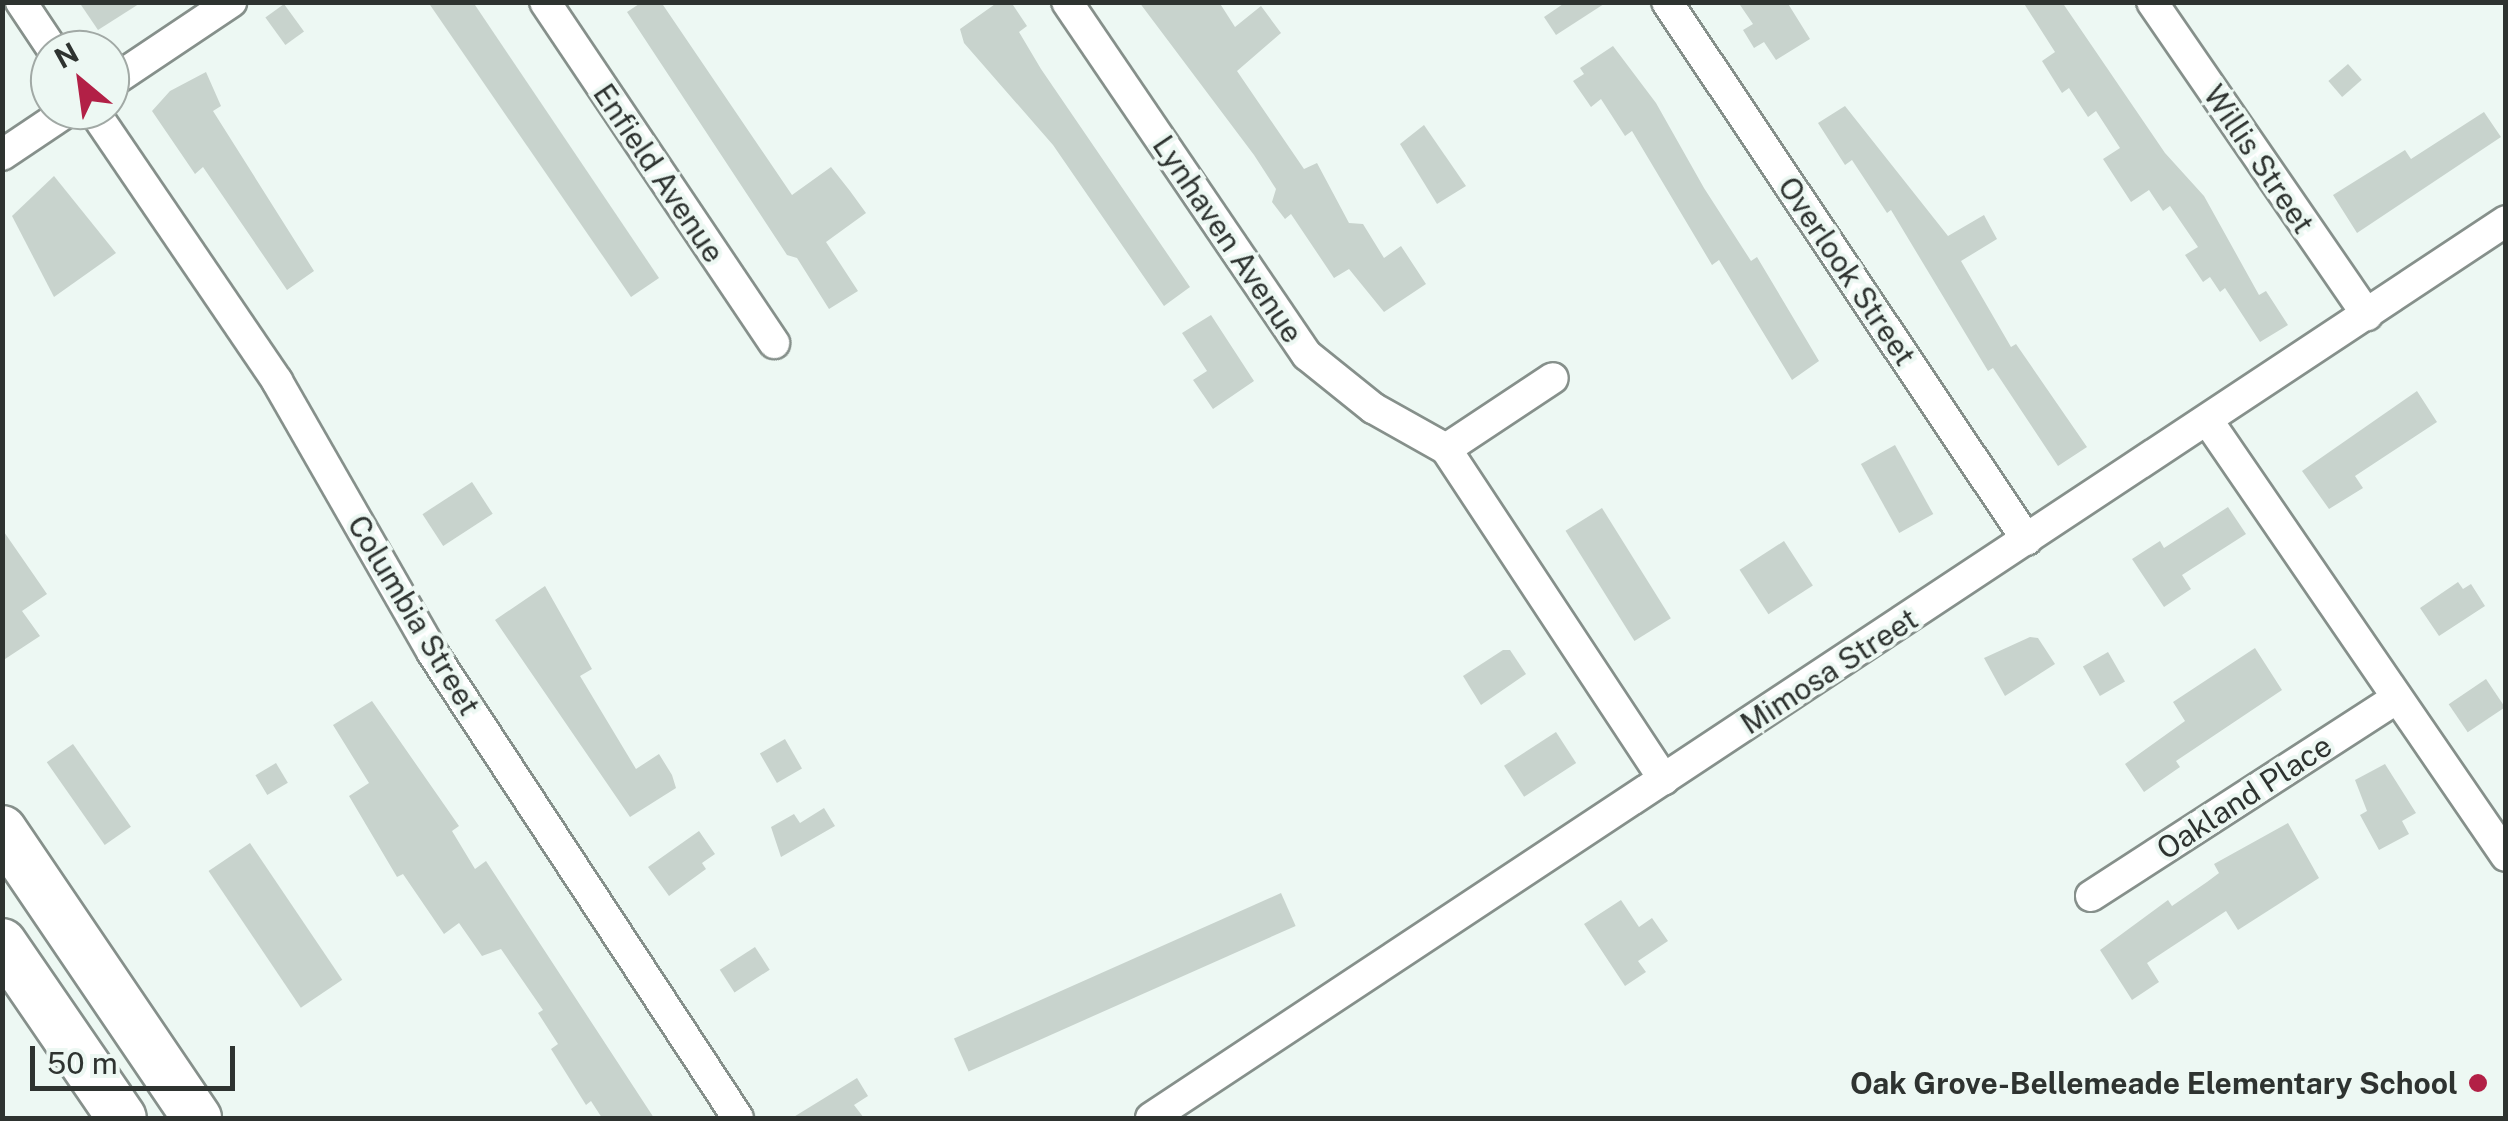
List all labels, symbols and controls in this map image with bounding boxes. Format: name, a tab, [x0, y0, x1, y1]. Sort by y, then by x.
north arrow	[30, 30, 130, 130]
text: N	[49, 35, 84, 75]
street label: Enfield Avenue	[586, 77, 732, 269]
street label: Willis Street	[2196, 78, 2322, 240]
street label: Lynhaven Avenue	[1145, 128, 1311, 350]
street label: Overlook Street	[1771, 170, 1923, 372]
street label: Columbia Street	[340, 509, 488, 721]
street label: Mimosa Street	[1734, 600, 1924, 742]
street label: Oakland Place	[2150, 727, 2338, 867]
scale bar	[35, 1026, 240, 1088]
text: 50 m	[47, 1045, 118, 1081]
place label: Oak Grove-Bellemeade Elementary School	[1850, 1065, 2458, 1101]
marker: Oak Grove-Bellemeade Elementary School	[2467, 1072, 2489, 1094]

